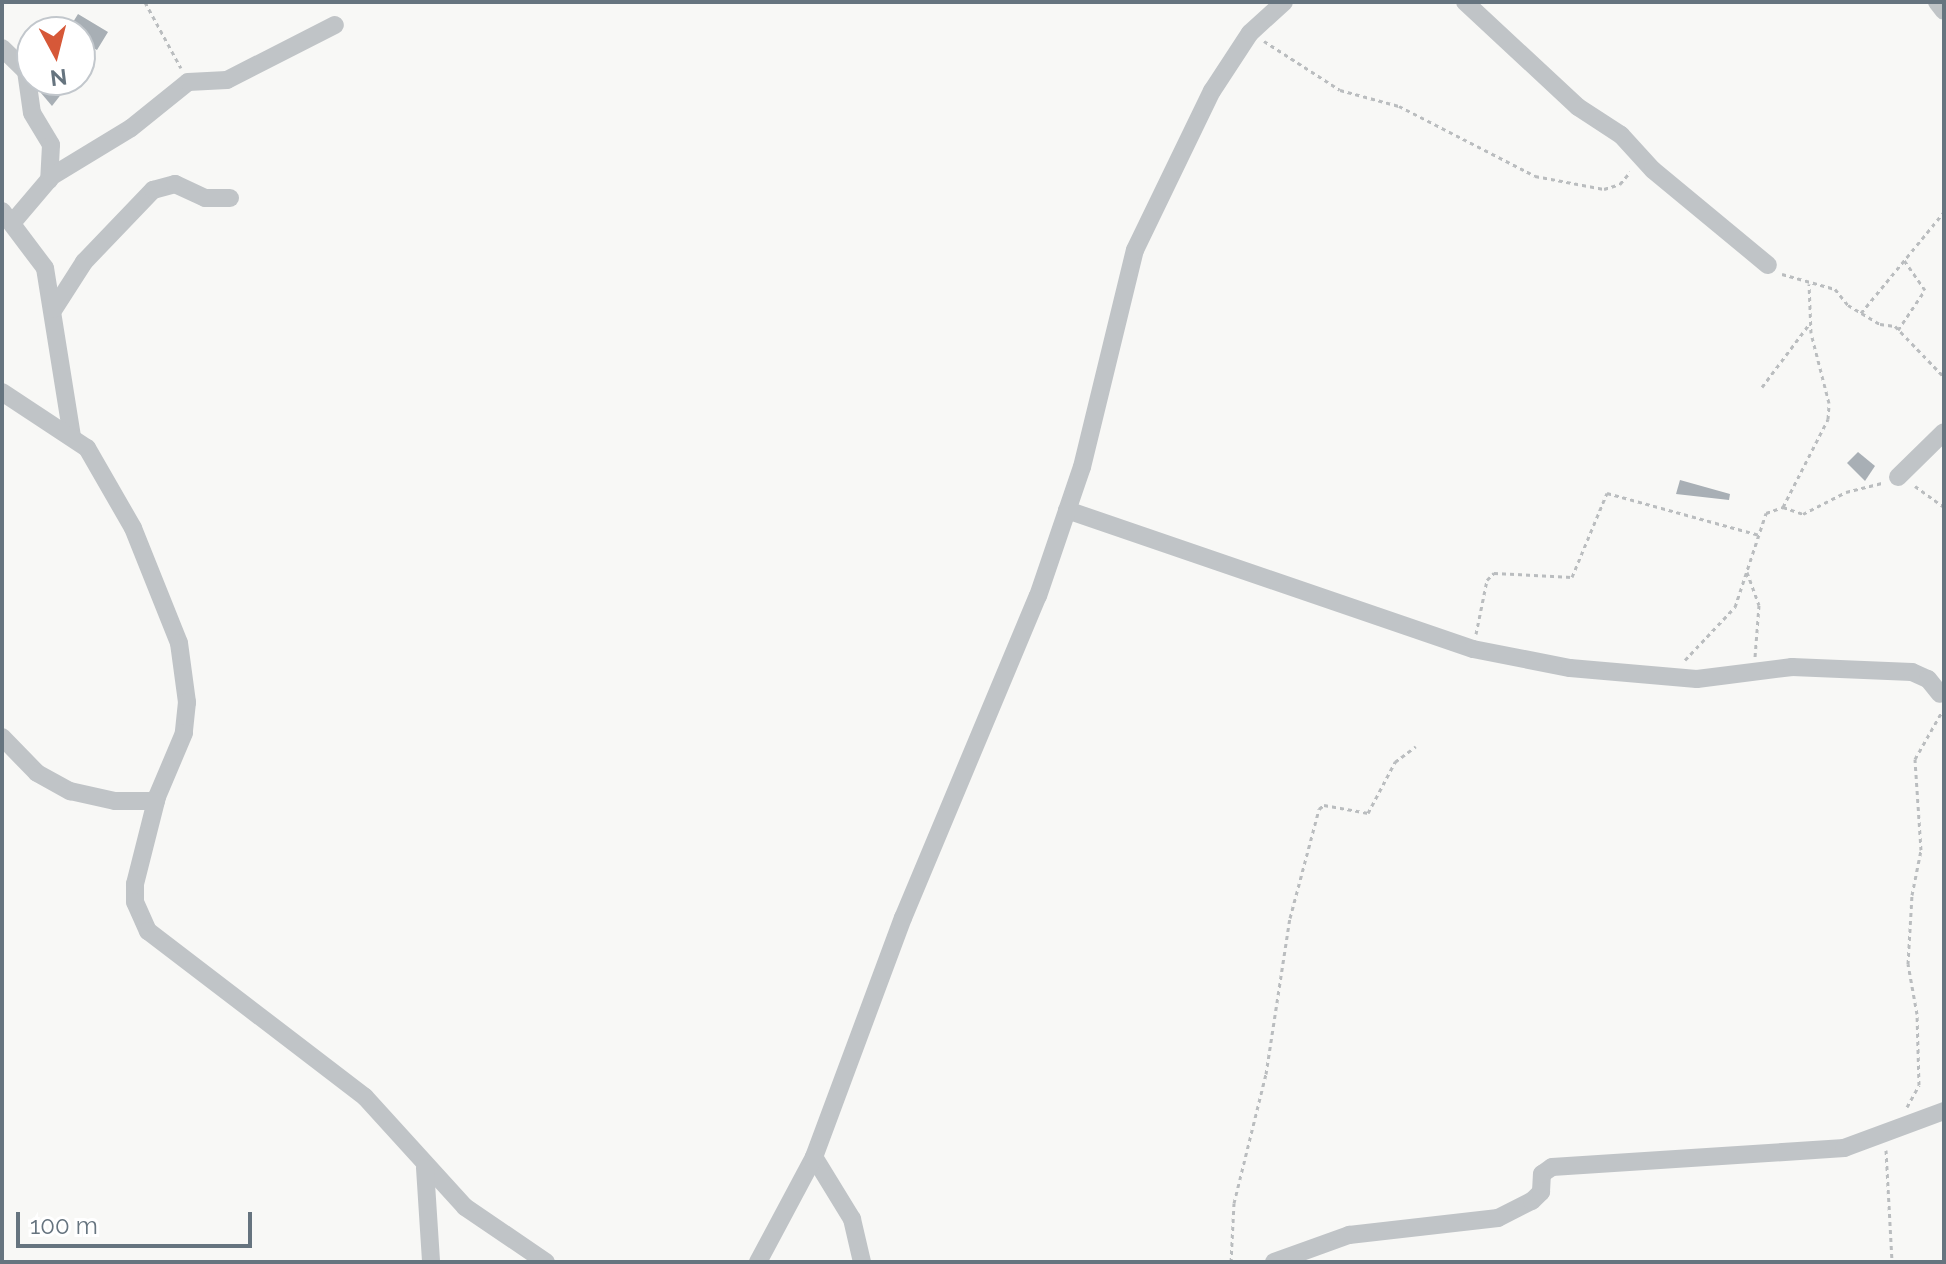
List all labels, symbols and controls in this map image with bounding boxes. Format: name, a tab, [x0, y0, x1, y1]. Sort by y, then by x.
north arrow	[16, 16, 96, 96]
text: N	[49, 64, 69, 92]
scale bar	[20, 1196, 256, 1246]
text: 100 m	[30, 1211, 98, 1240]

